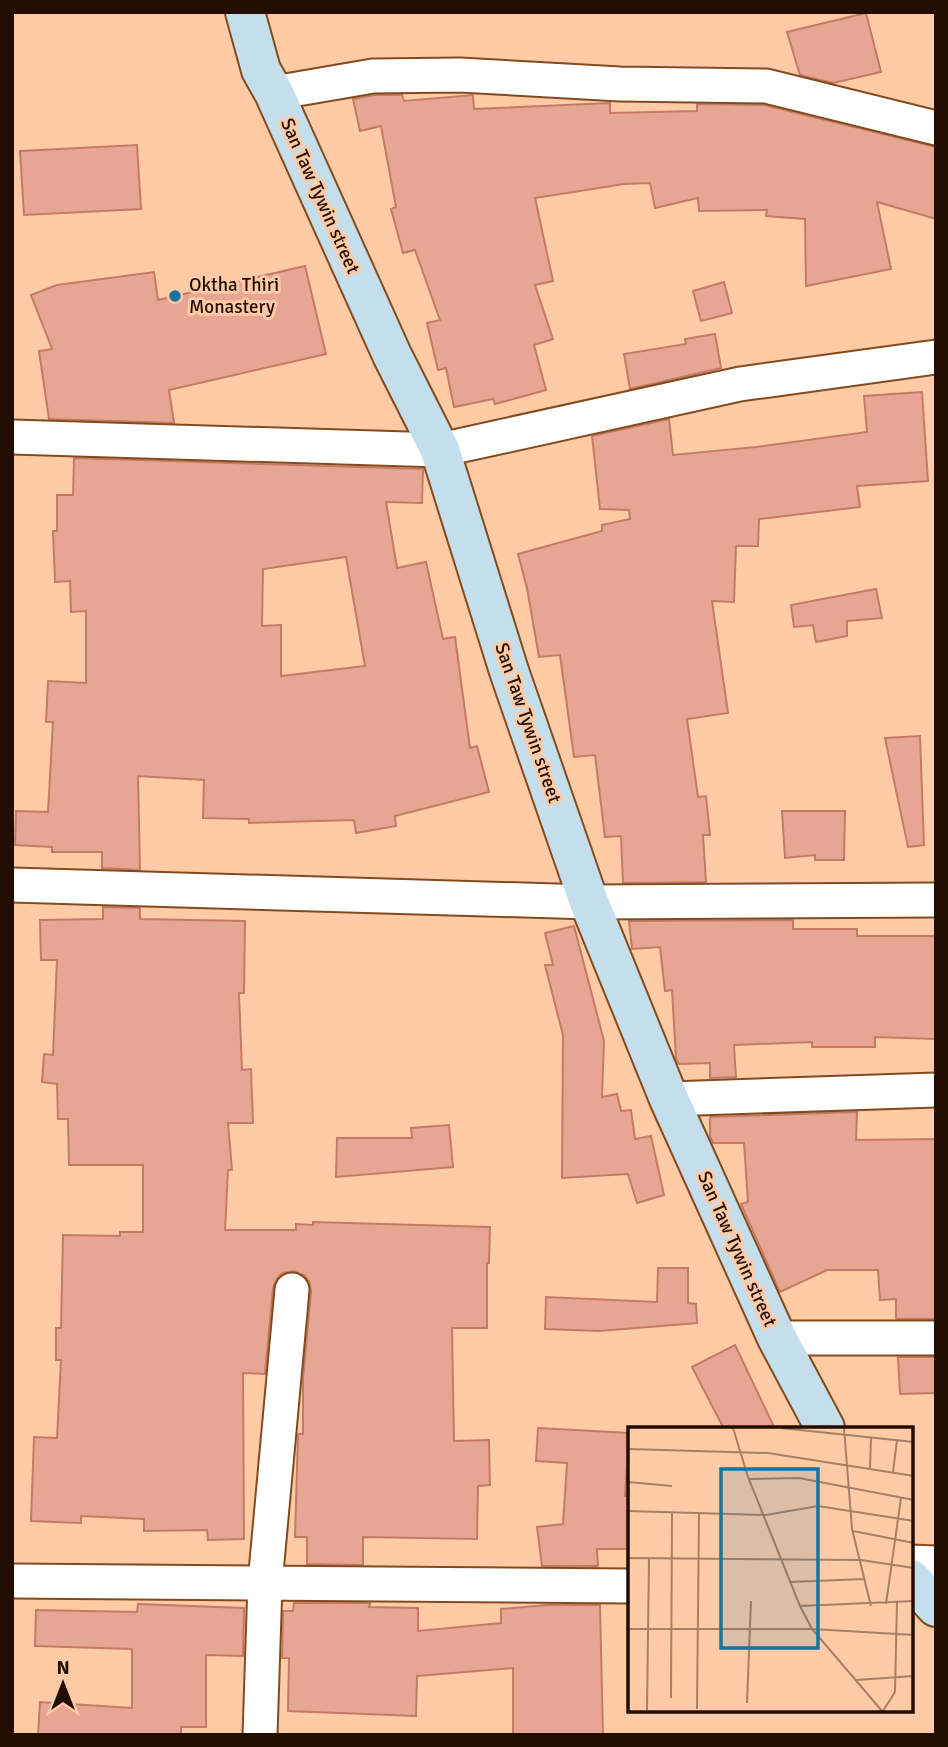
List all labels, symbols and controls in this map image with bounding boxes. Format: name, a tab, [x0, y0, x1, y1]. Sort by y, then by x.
street label: San Taw Tywin street	[275, 114, 365, 278]
place label: Oktha Thiri Monastery	[189, 273, 279, 319]
marker: Oktha Thiri Monastery	[167, 288, 183, 304]
street label: San Taw Tywin street	[489, 640, 567, 807]
street label: San Taw Tywin street	[692, 1167, 782, 1331]
inset map	[628, 1427, 913, 1712]
north arrow	[28, 1649, 98, 1719]
text: N	[56, 1656, 70, 1680]

